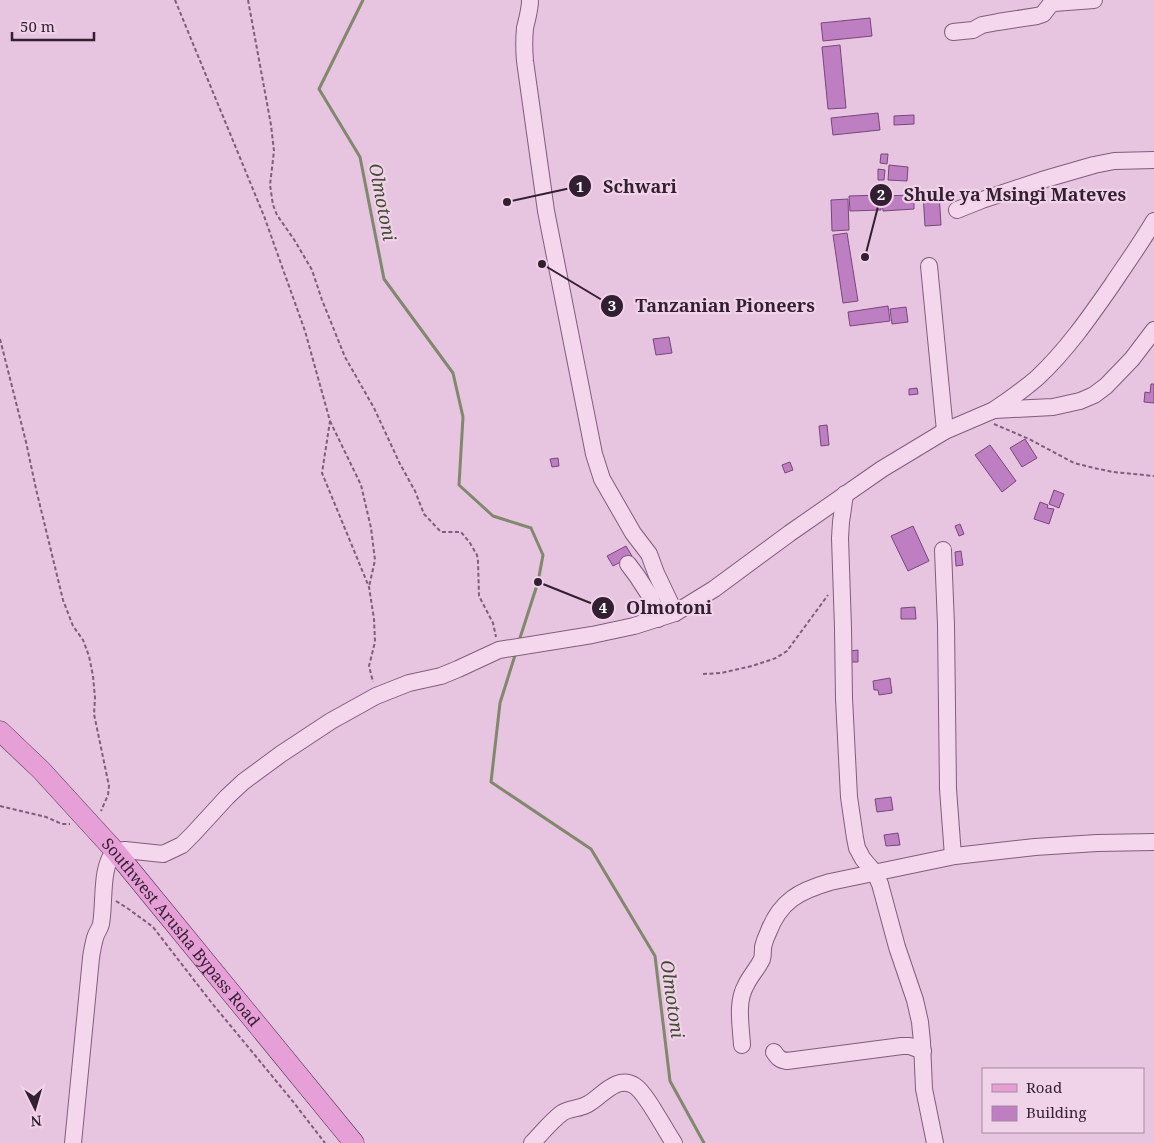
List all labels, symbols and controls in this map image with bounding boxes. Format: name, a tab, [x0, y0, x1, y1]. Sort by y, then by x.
scale bar	[12, 10, 95, 42]
text: 50 m	[20, 16, 55, 36]
water label: Olmotoni	[364, 161, 402, 243]
callout: Schwari	[568, 170, 687, 203]
text: Schwari	[603, 174, 678, 198]
text: 1	[576, 176, 584, 196]
callout: Shule ya Msingi Mateves	[868, 178, 1136, 211]
text: Shule ya Msingi Mateves	[904, 182, 1126, 206]
text: 2	[877, 184, 885, 204]
callout: Tanzanian Pioneers	[600, 289, 824, 322]
text: Tanzanian Pioneers	[635, 293, 815, 317]
text: 3	[608, 295, 616, 315]
callout: Olmotoni	[591, 591, 722, 624]
text: Olmotoni	[626, 595, 713, 619]
text: 4	[599, 597, 608, 617]
street label: Southwest Arusha Bypass Road	[97, 833, 265, 1031]
water label: Olmotoni	[656, 958, 690, 1040]
legend	[982, 1068, 1144, 1133]
text: Road	[1026, 1077, 1062, 1097]
north arrow	[10, 1083, 60, 1133]
text: Building	[1026, 1102, 1087, 1122]
text: N	[30, 1112, 43, 1131]

